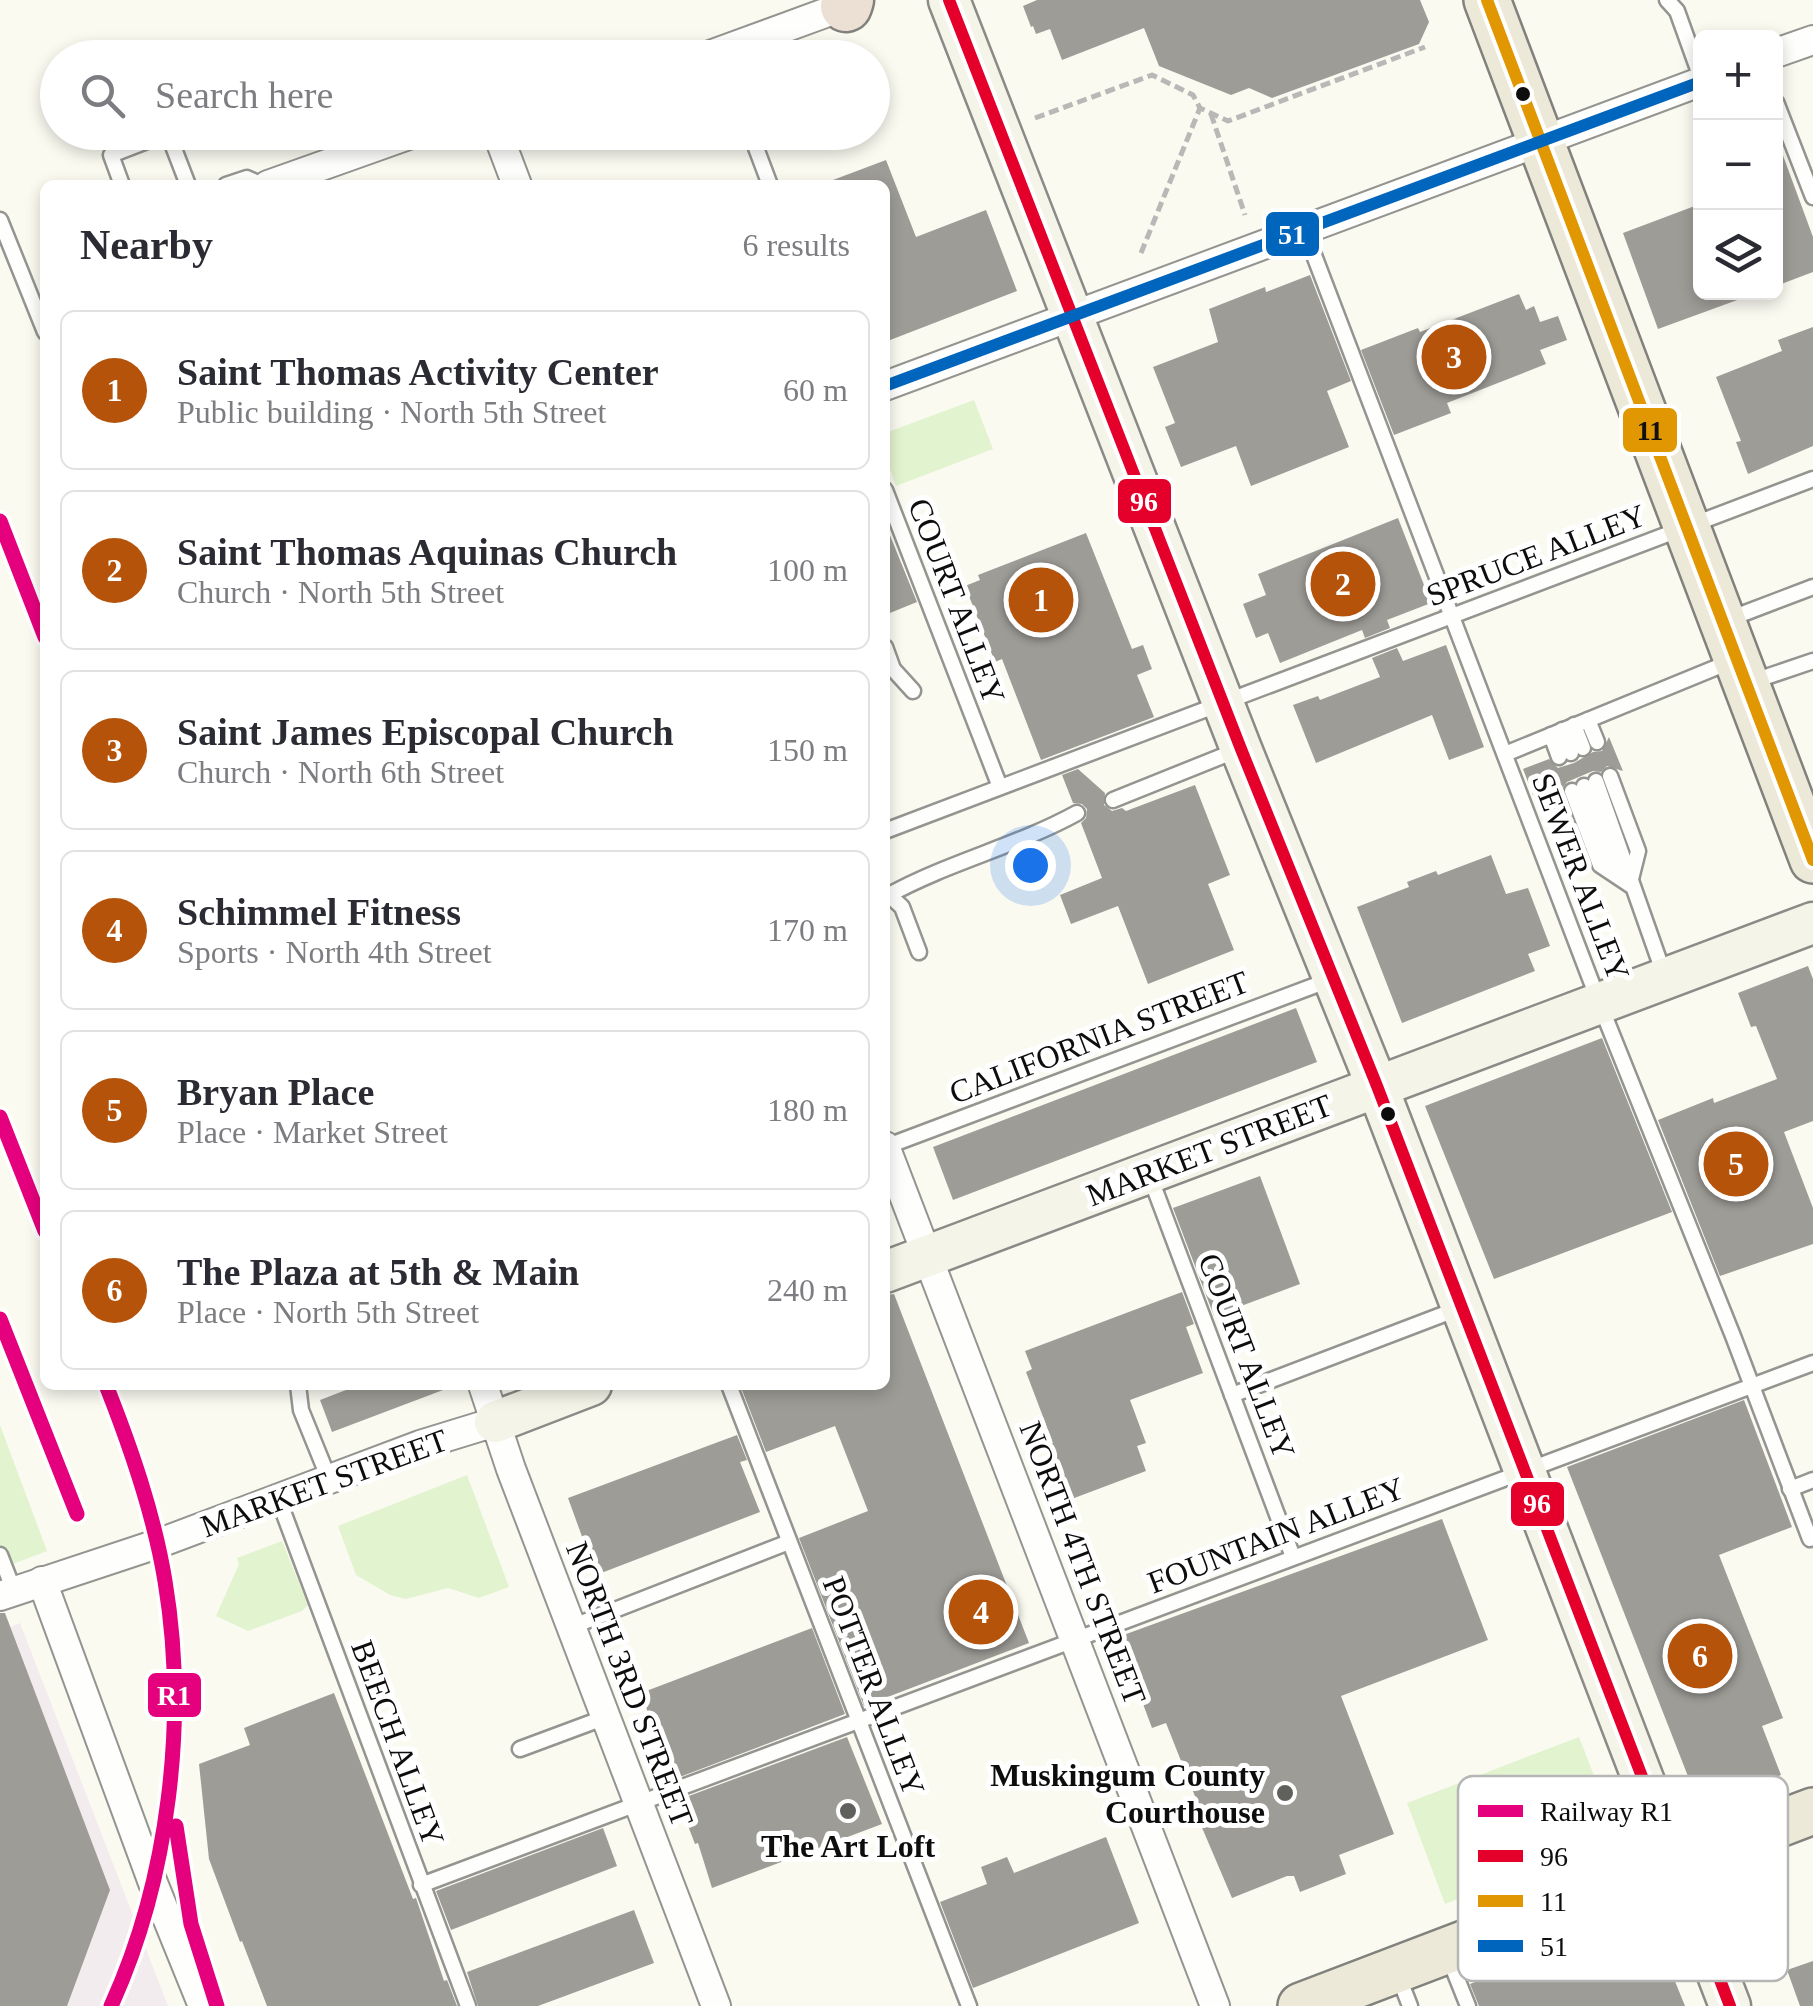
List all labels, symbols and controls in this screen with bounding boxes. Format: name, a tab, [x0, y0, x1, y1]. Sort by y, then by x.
map controls	[1693, 30, 1783, 300]
button: +	[1693, 30, 1783, 120]
search box	[40, 40, 890, 150]
icon: search	[75, 68, 130, 123]
text: Search here	[155, 74, 333, 116]
unlabelled marker	[1513, 84, 1533, 104]
button: −	[1693, 120, 1783, 210]
line badge: 51	[1264, 210, 1321, 258]
button: layers	[1693, 210, 1783, 300]
text: 51	[1278, 219, 1306, 250]
text: Nearby	[80, 222, 213, 268]
text: 6 results	[742, 227, 850, 263]
pin: 3	[1422, 320, 1486, 394]
text: Saint Thomas Activity Center	[177, 351, 659, 393]
text: 1	[107, 372, 123, 408]
text: 60 m	[783, 372, 848, 408]
text: Public building · North 5th Street	[177, 394, 606, 430]
line badge: 11	[1621, 406, 1679, 454]
text: 11	[1637, 415, 1663, 446]
line badge: 96	[1116, 477, 1173, 525]
text: 96	[1130, 486, 1158, 517]
street label: COURT ALLEY	[901, 493, 1013, 709]
street label: SPRUCE ALLEY	[1421, 497, 1651, 613]
text: Saint Thomas Aquinas Church	[177, 531, 677, 573]
pin: 2	[1310, 546, 1376, 622]
text: 2	[107, 552, 123, 588]
text: 100 m	[767, 552, 848, 588]
pin: 1	[1008, 562, 1074, 638]
text: Church · North 5th Street	[177, 574, 504, 610]
text: Saint James Episcopal Church	[177, 711, 674, 753]
text: 3	[107, 732, 123, 768]
text: 150 m	[767, 732, 848, 768]
text: Church · North 6th Street	[177, 754, 504, 790]
street label: SEWER ALLEY	[1525, 768, 1637, 986]
your location	[1005, 840, 1056, 891]
text: Schimmel Fitness	[177, 891, 461, 933]
text: 4	[107, 912, 123, 948]
text: 170 m	[767, 912, 848, 948]
text: Sports · North 4th Street	[177, 934, 492, 970]
street label: CALIFORNIA STREET	[944, 963, 1254, 1111]
text: Bryan Place	[177, 1071, 374, 1113]
street label: MARKET STREET	[1081, 1086, 1337, 1213]
text: 5	[107, 1092, 123, 1128]
text: 180 m	[767, 1092, 848, 1128]
unlabelled marker	[1378, 1104, 1398, 1124]
text: Place · Market Street	[177, 1114, 448, 1150]
pin: 5	[1704, 1126, 1768, 1202]
street label: COURT ALLEY	[1191, 1248, 1303, 1464]
text: The Plaza at 5th & Main	[177, 1251, 579, 1293]
text: 6	[107, 1272, 123, 1308]
text: 240 m	[767, 1272, 848, 1308]
text: Place · North 5th Street	[177, 1294, 479, 1330]
street label: NORTH 4TH STREET	[1012, 1416, 1154, 1710]
street label: MARKET STREET	[196, 1421, 453, 1544]
street label: FOUNTAIN ALLEY	[1143, 1469, 1409, 1601]
line badge: 96	[1509, 1480, 1566, 1528]
text: 96	[1523, 1488, 1551, 1519]
street label: NORTH 3RD STREET	[559, 1537, 701, 1832]
street label: POTTER ALLEY	[816, 1571, 932, 1801]
pin: 4	[948, 1574, 1014, 1650]
pin: 6	[1668, 1618, 1732, 1694]
street label: BEECH ALLEY	[344, 1635, 452, 1851]
line badge: R1	[146, 1671, 203, 1719]
text: R1	[157, 1680, 191, 1711]
place label: Muskingum County Courthouse	[990, 1757, 1265, 1830]
legend	[1458, 1776, 1788, 1981]
marker: Muskingum County Courthouse	[1274, 1782, 1296, 1804]
text: Railway R1	[1540, 1796, 1673, 1827]
marker: The Art Loft	[837, 1800, 859, 1822]
place label: The Art Loft	[761, 1828, 935, 1864]
text: 96	[1540, 1841, 1568, 1872]
text: 11	[1540, 1886, 1567, 1917]
text: 51	[1540, 1931, 1568, 1962]

